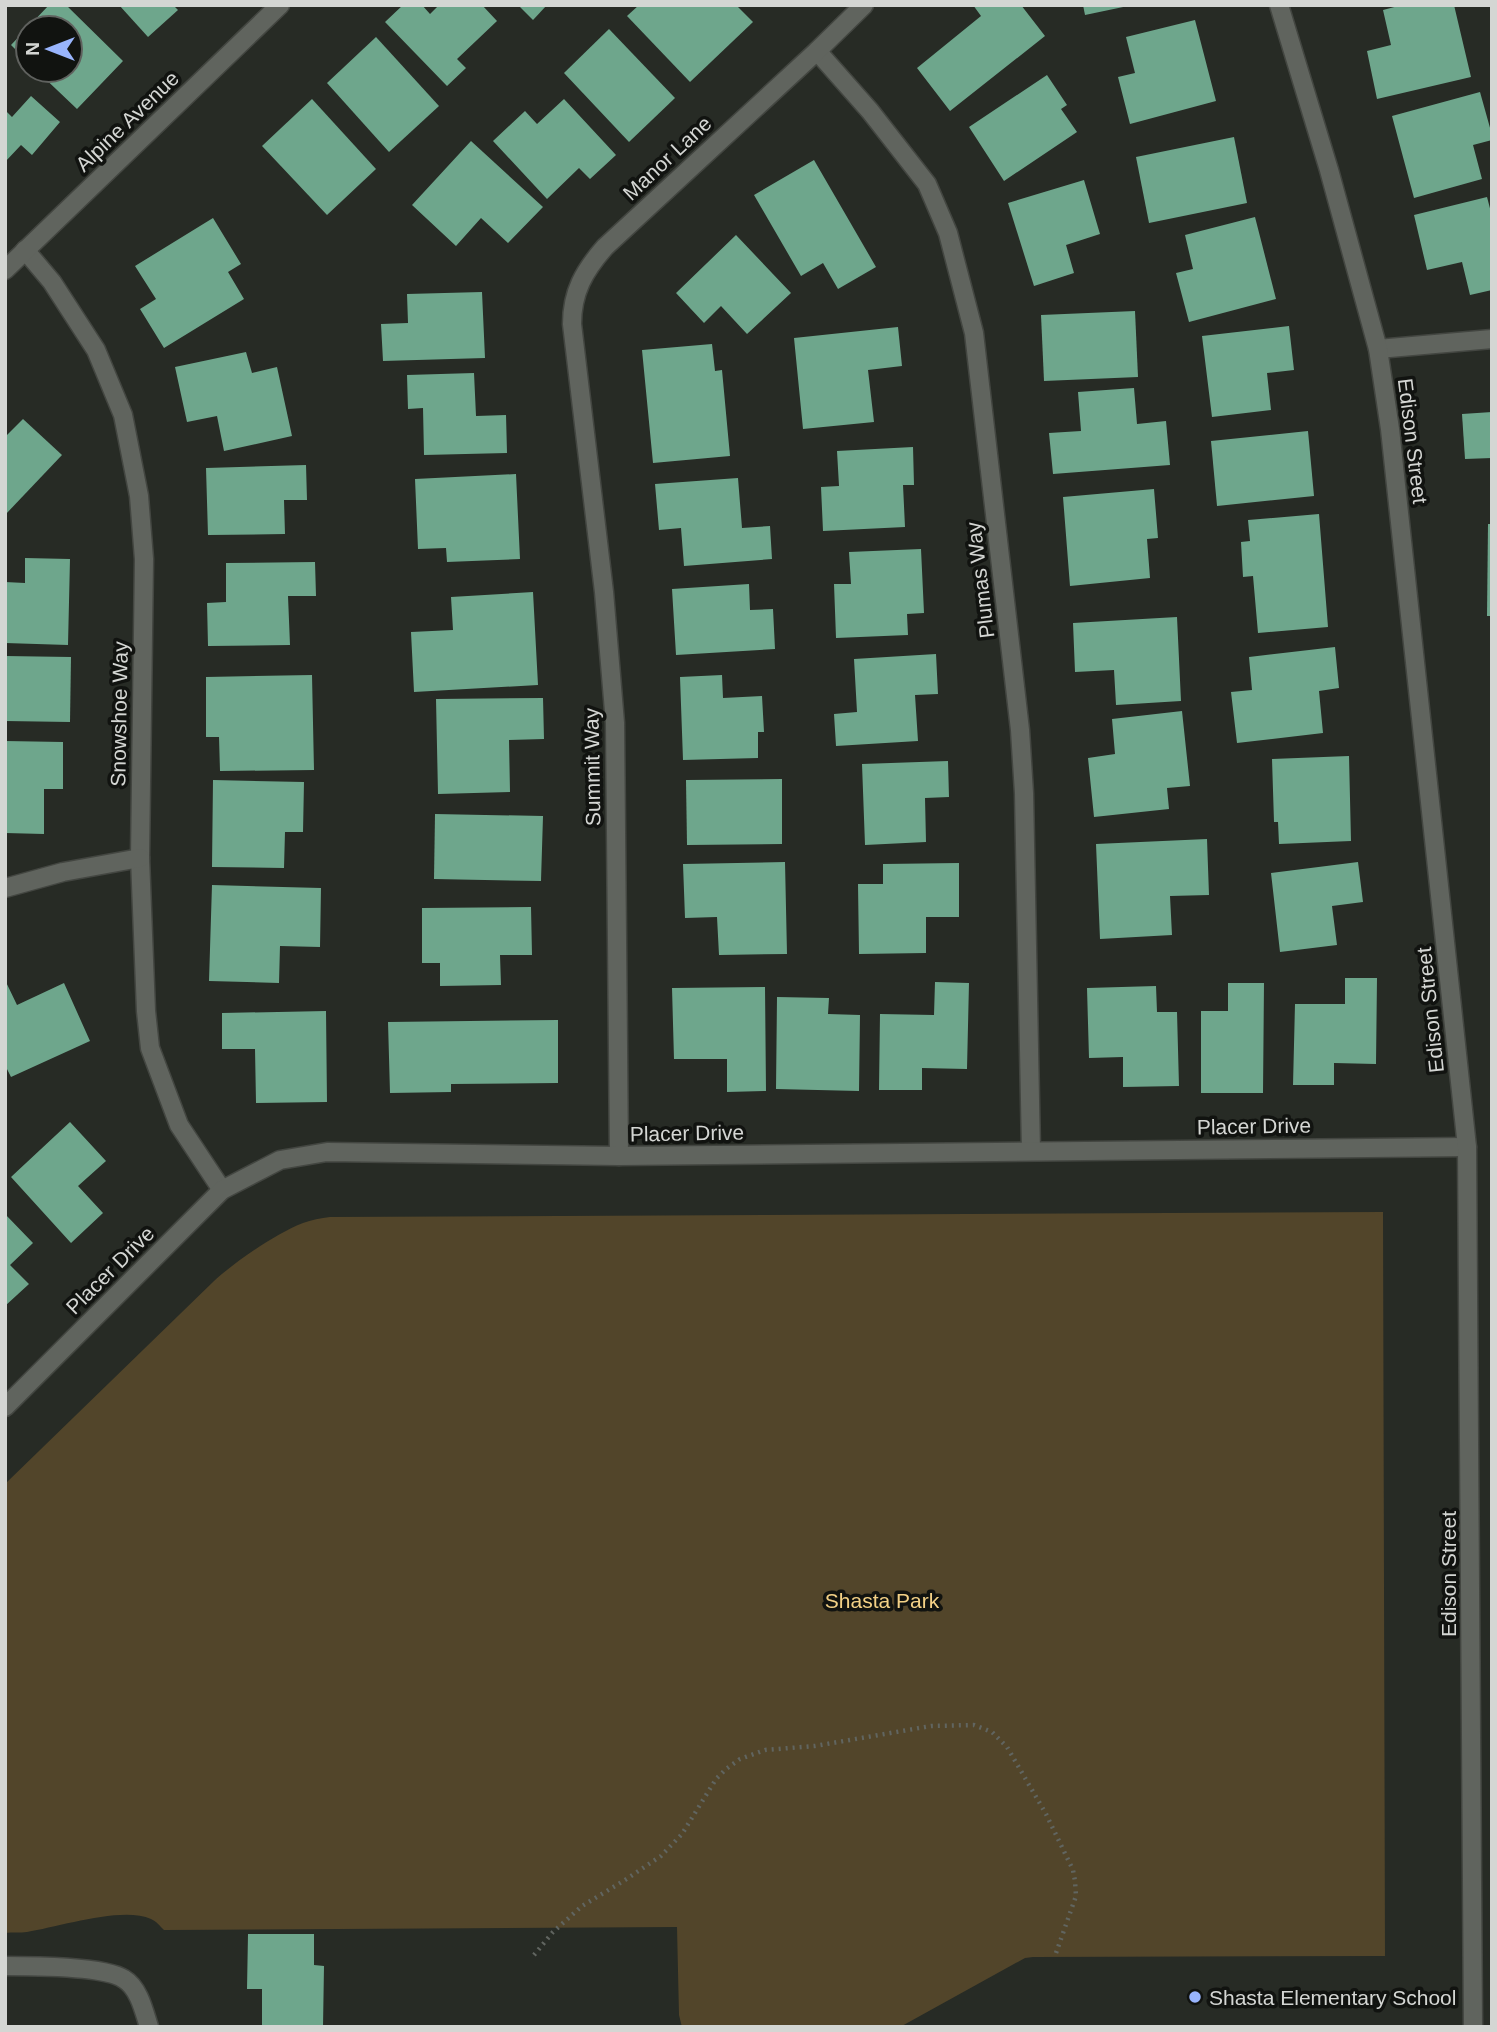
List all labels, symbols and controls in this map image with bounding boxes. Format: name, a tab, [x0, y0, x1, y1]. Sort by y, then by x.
north arrow	[14, 14, 84, 84]
text: N	[22, 42, 43, 56]
street label: Alpine Avenue	[71, 66, 183, 176]
street label: Manor Lane	[618, 111, 716, 205]
street label: Edison Street	[1394, 377, 1432, 505]
street label: Plumas Way	[961, 520, 999, 640]
street label: Snowshoe Way	[106, 641, 132, 787]
street label: Summit Way	[579, 707, 605, 826]
street label: Edison Street	[1412, 946, 1448, 1074]
street label: Placer Drive	[1197, 1114, 1311, 1138]
street label: Placer Drive	[630, 1121, 744, 1145]
street label: Placer Drive	[61, 1221, 159, 1319]
street label: Edison Street	[1437, 1511, 1460, 1637]
park label: Shasta Park	[825, 1589, 940, 1612]
place label: Shasta Elementary School	[1209, 1986, 1456, 2009]
marker: Shasta Elementary School	[1187, 1989, 1203, 2005]

